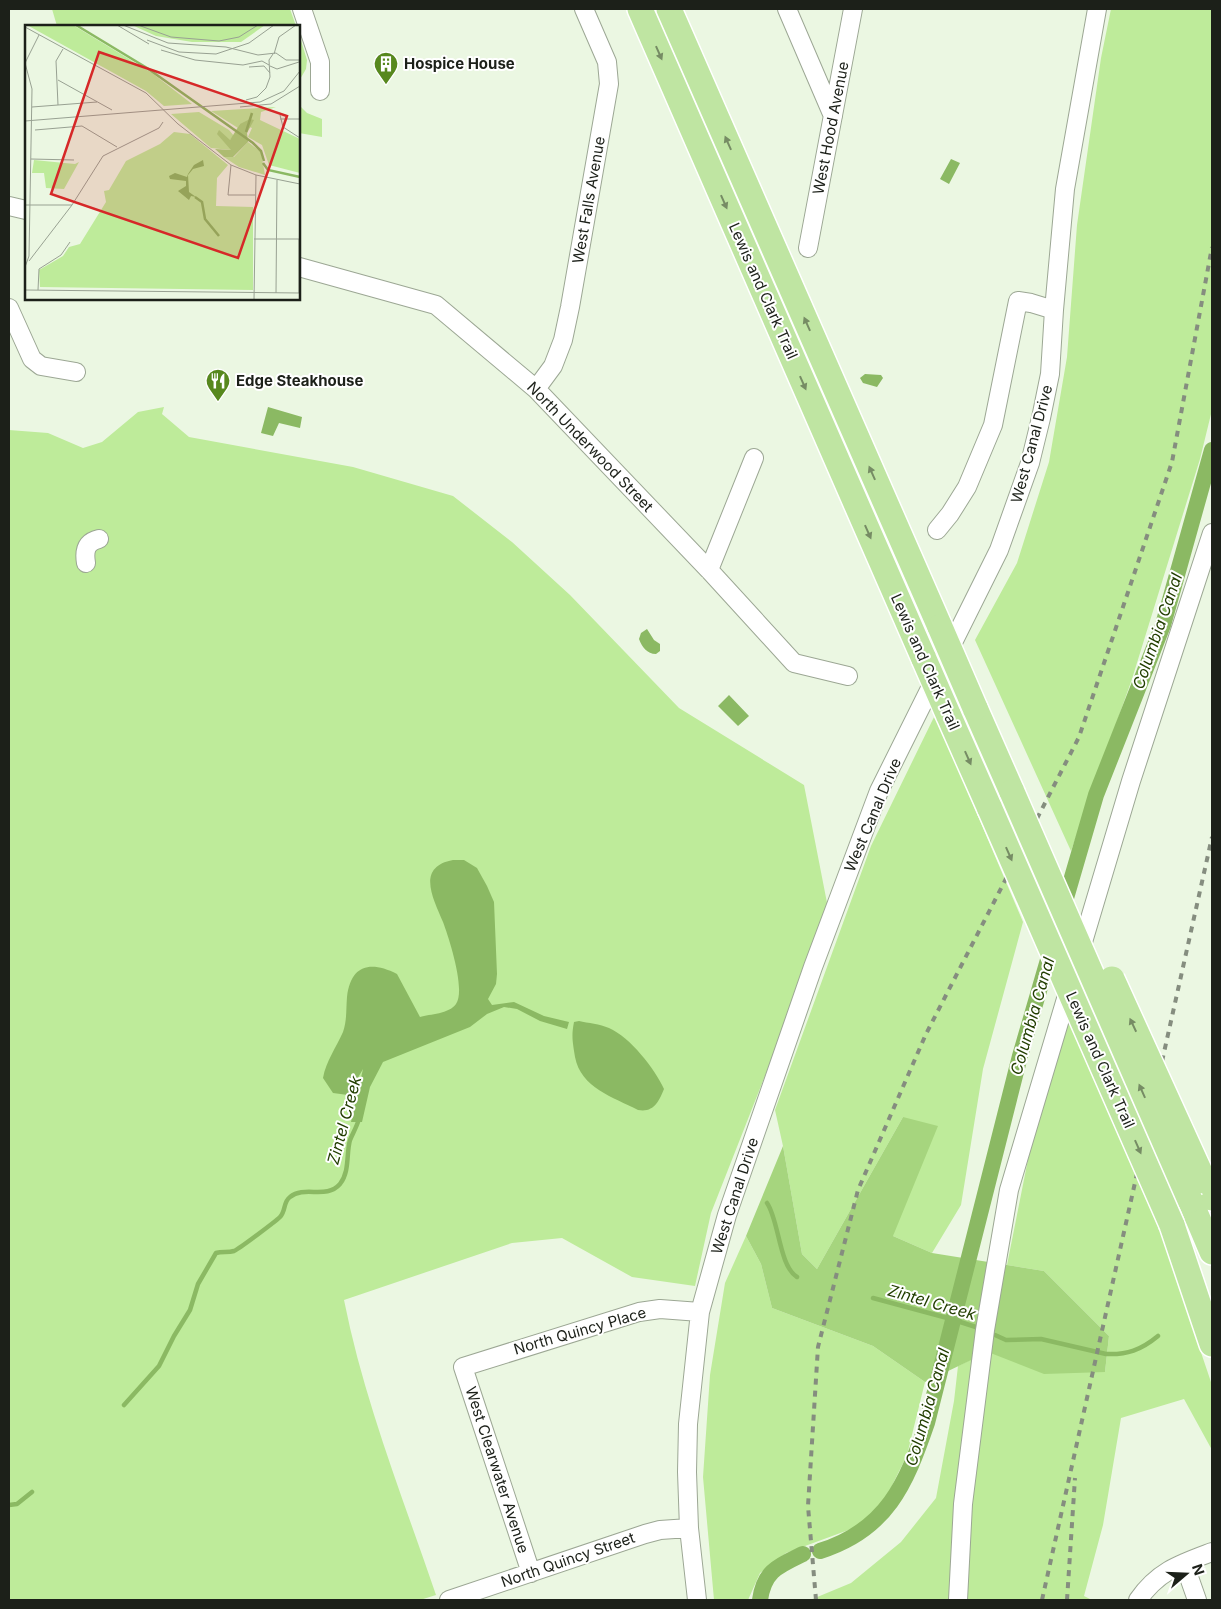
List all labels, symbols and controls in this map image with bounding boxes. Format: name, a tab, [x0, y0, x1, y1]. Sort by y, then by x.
inset map	[25, 25, 300, 300]
one-way arrow	[656, 46, 664, 60]
building icon: Hospice House	[373, 51, 399, 85]
place label: Hospice House	[404, 54, 515, 73]
street label: West Hood Avenue	[808, 60, 853, 196]
street label: West Falls Avenue	[568, 135, 609, 265]
one-way arrow	[724, 136, 732, 150]
one-way arrow	[721, 195, 729, 209]
street label: Lewis and Clark Trail	[725, 220, 802, 362]
one-way arrow	[803, 317, 811, 331]
restaurant icon: Edge Steakhouse	[205, 368, 231, 402]
place label: Edge Steakhouse	[236, 371, 363, 390]
one-way arrow	[800, 376, 808, 390]
street label: North Underwood Street	[523, 378, 658, 516]
street label: West Canal Drive	[1007, 383, 1056, 505]
one-way arrow	[868, 466, 876, 480]
one-way arrow	[865, 525, 873, 539]
water label: Columbia Canal	[1128, 570, 1186, 692]
street label: Lewis and Clark Trail	[887, 591, 964, 733]
one-way arrow	[964, 751, 972, 765]
street label: West Canal Drive	[840, 755, 905, 874]
one-way arrow	[1006, 847, 1014, 861]
water label: Columbia Canal	[1006, 955, 1058, 1077]
street label: Lewis and Clark Trail	[1062, 989, 1139, 1131]
one-way arrow	[1129, 1018, 1137, 1032]
water label: Zintel Creek	[323, 1073, 365, 1166]
one-way arrow	[1138, 1084, 1146, 1098]
street label: West Canal Drive	[707, 1135, 762, 1257]
one-way arrow	[1134, 1140, 1142, 1154]
water label: Zintel Creek	[886, 1280, 979, 1324]
street label: North Quincy Place	[511, 1303, 648, 1359]
water label: Columbia Canal	[901, 1346, 953, 1468]
street label: West Clearwater Avenue	[462, 1384, 533, 1556]
street label: North Quincy Street	[498, 1528, 637, 1591]
north arrow	[1161, 1549, 1211, 1599]
text: N	[1189, 1562, 1209, 1577]

